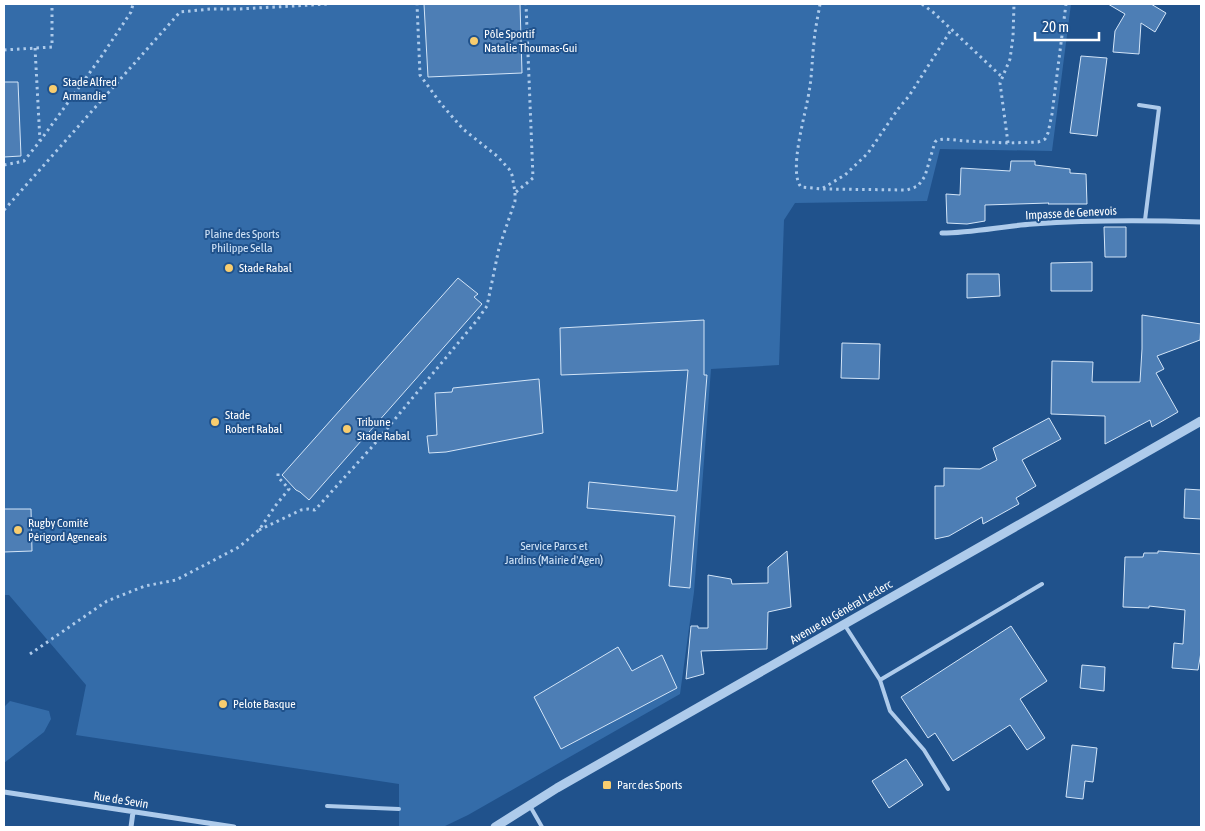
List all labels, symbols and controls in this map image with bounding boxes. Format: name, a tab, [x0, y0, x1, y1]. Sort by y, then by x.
scale bar	[1035, 10, 1099, 42]
text: 20 m	[1042, 18, 1069, 35]
place label: Pôle Sportif Natalie Thoumas-Gui	[484, 27, 577, 55]
marker: Pôle Sportif Natalie Thoumas-Gui	[468, 35, 480, 47]
place label: Stade Alfred Armandie	[63, 75, 117, 103]
marker: Stade Alfred Armandie	[47, 83, 59, 95]
street label: Impasse de Genevois	[1025, 204, 1117, 222]
park label: Plaine des Sports Philippe Sella	[205, 227, 279, 255]
place label: Stade Rabal	[239, 261, 293, 275]
marker: Stade Rabal	[223, 262, 235, 274]
place label: Stade Robert Rabal	[225, 408, 283, 436]
place label: Tribune Stade Rabal	[357, 415, 411, 443]
marker: Stade Robert Rabal	[209, 416, 221, 428]
marker: Tribune Stade Rabal	[341, 423, 353, 435]
place label: Rugby Comité Périgord Ageneais	[28, 516, 107, 544]
marker: Rugby Comité Périgord Ageneais	[12, 524, 24, 536]
park label: Service Parcs et Jardins (Mairie d'Agen)	[505, 539, 603, 567]
street label: Avenue du Général Leclerc	[787, 577, 895, 647]
place label: Pelote Basque	[233, 697, 296, 711]
marker: Pelote Basque	[217, 698, 229, 710]
place label: Parc des Sports	[617, 778, 682, 792]
marker: Parc des Sports	[601, 779, 613, 791]
street label: Rue de Sevin	[92, 789, 150, 811]

